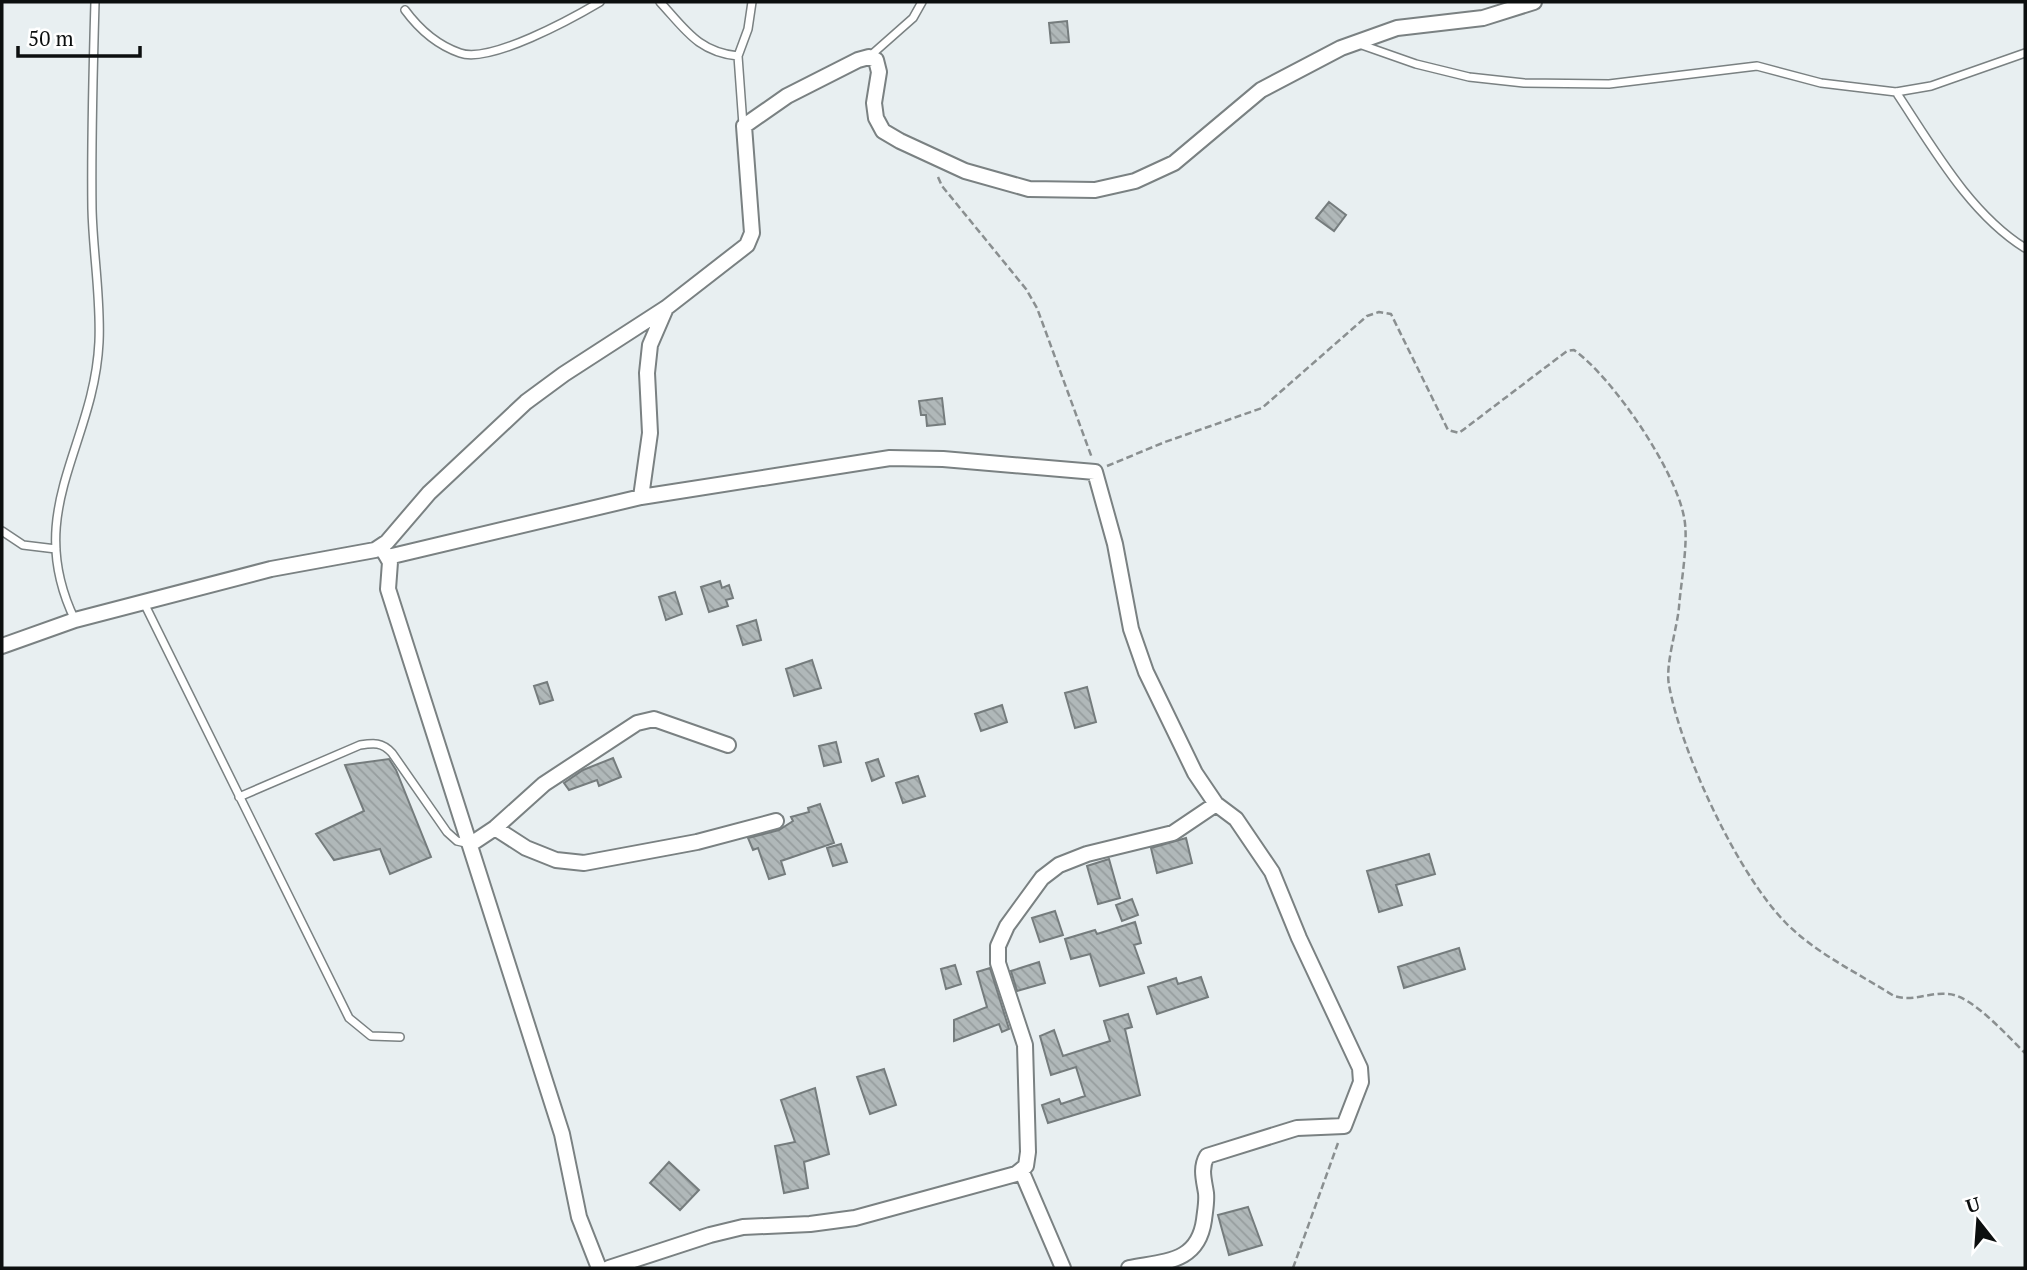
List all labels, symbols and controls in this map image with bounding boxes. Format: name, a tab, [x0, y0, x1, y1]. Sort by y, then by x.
scale bar	[18, 14, 140, 58]
text: 50 m	[28, 24, 74, 52]
north arrow	[1943, 1186, 2013, 1256]
text: U	[1963, 1190, 1983, 1218]

